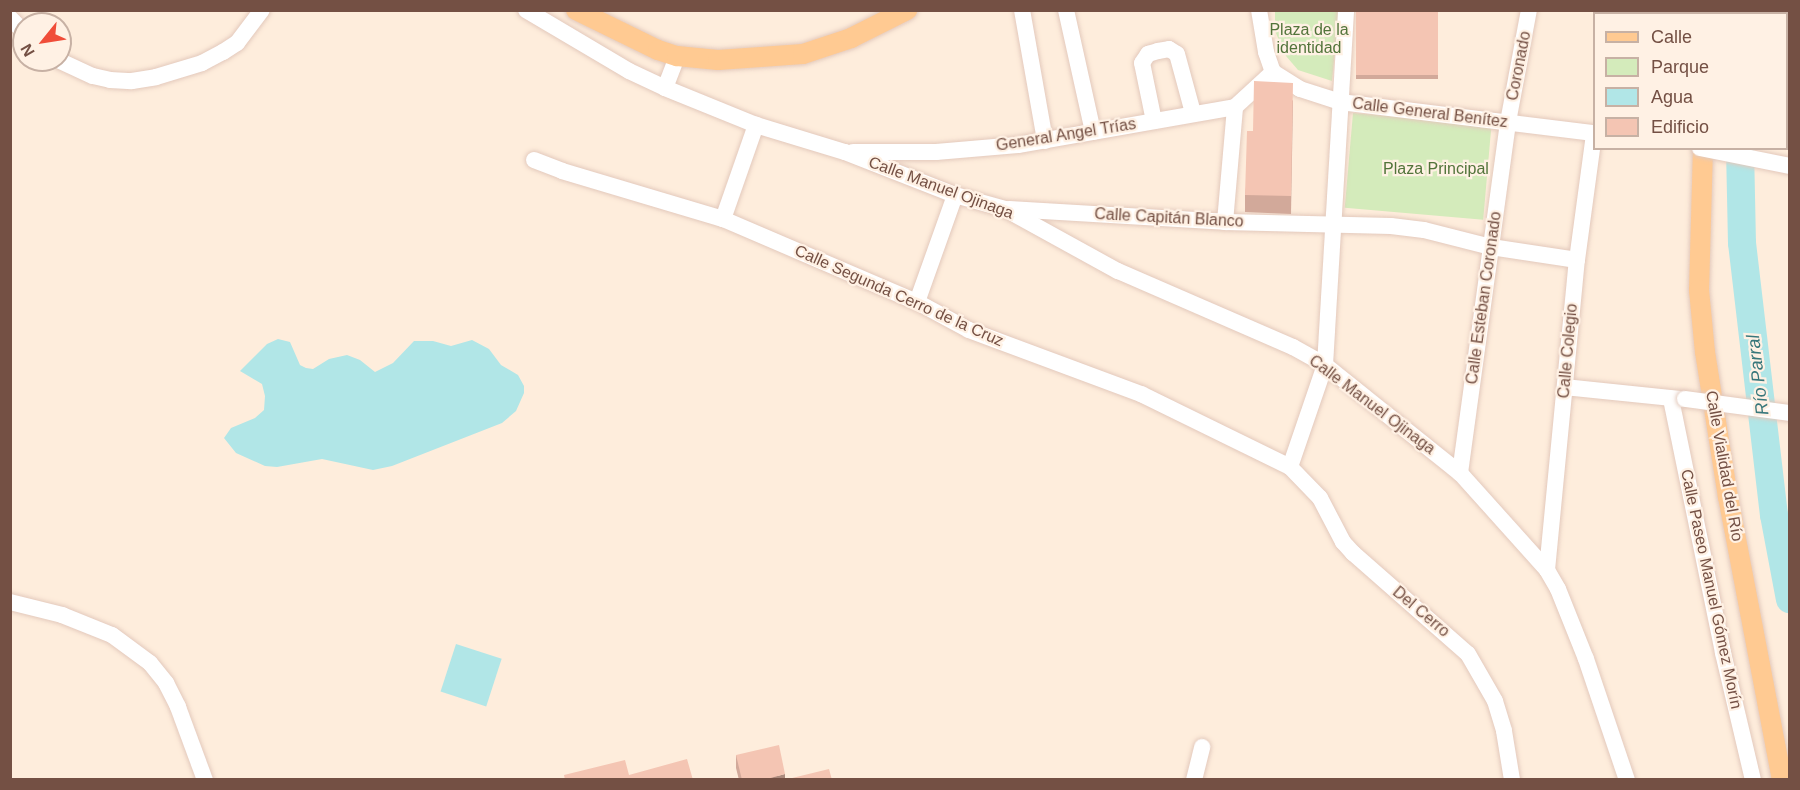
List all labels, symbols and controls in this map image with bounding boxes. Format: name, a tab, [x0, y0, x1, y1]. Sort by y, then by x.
north arrow	[12, 12, 72, 72]
legend	[1593, 12, 1788, 150]
park label: Plaza de la identidad	[1269, 20, 1349, 58]
text: Calle	[1651, 27, 1692, 47]
street label: Coronado	[1503, 30, 1535, 102]
text: N	[17, 41, 38, 60]
text: Parque	[1651, 57, 1709, 77]
text: Agua	[1651, 87, 1693, 107]
street label: Calle General Benítez	[1351, 94, 1509, 132]
street label: General Angel Trías	[994, 114, 1138, 156]
text: Edificio	[1651, 117, 1709, 137]
street label: Calle Manuel Ojinaga	[866, 153, 1016, 223]
park label: Plaza Principal	[1383, 159, 1489, 179]
street label: Calle Capitán Blanco	[1094, 205, 1244, 231]
street label: Calle Esteban Coronado	[1462, 210, 1506, 386]
street label: Calle Segunda Cerro de la Cruz	[792, 241, 1006, 351]
street label: Calle Colegio	[1554, 303, 1582, 399]
water label: Río Parral	[1742, 333, 1774, 417]
street label: Calle Manuel Ojinaga	[1305, 351, 1439, 459]
street label: Calle Vialidad del Río	[1701, 389, 1747, 543]
street label: Calle Paseo Manuel Gómez Morín	[1676, 467, 1746, 711]
street label: Del Cerro	[1389, 583, 1453, 641]

